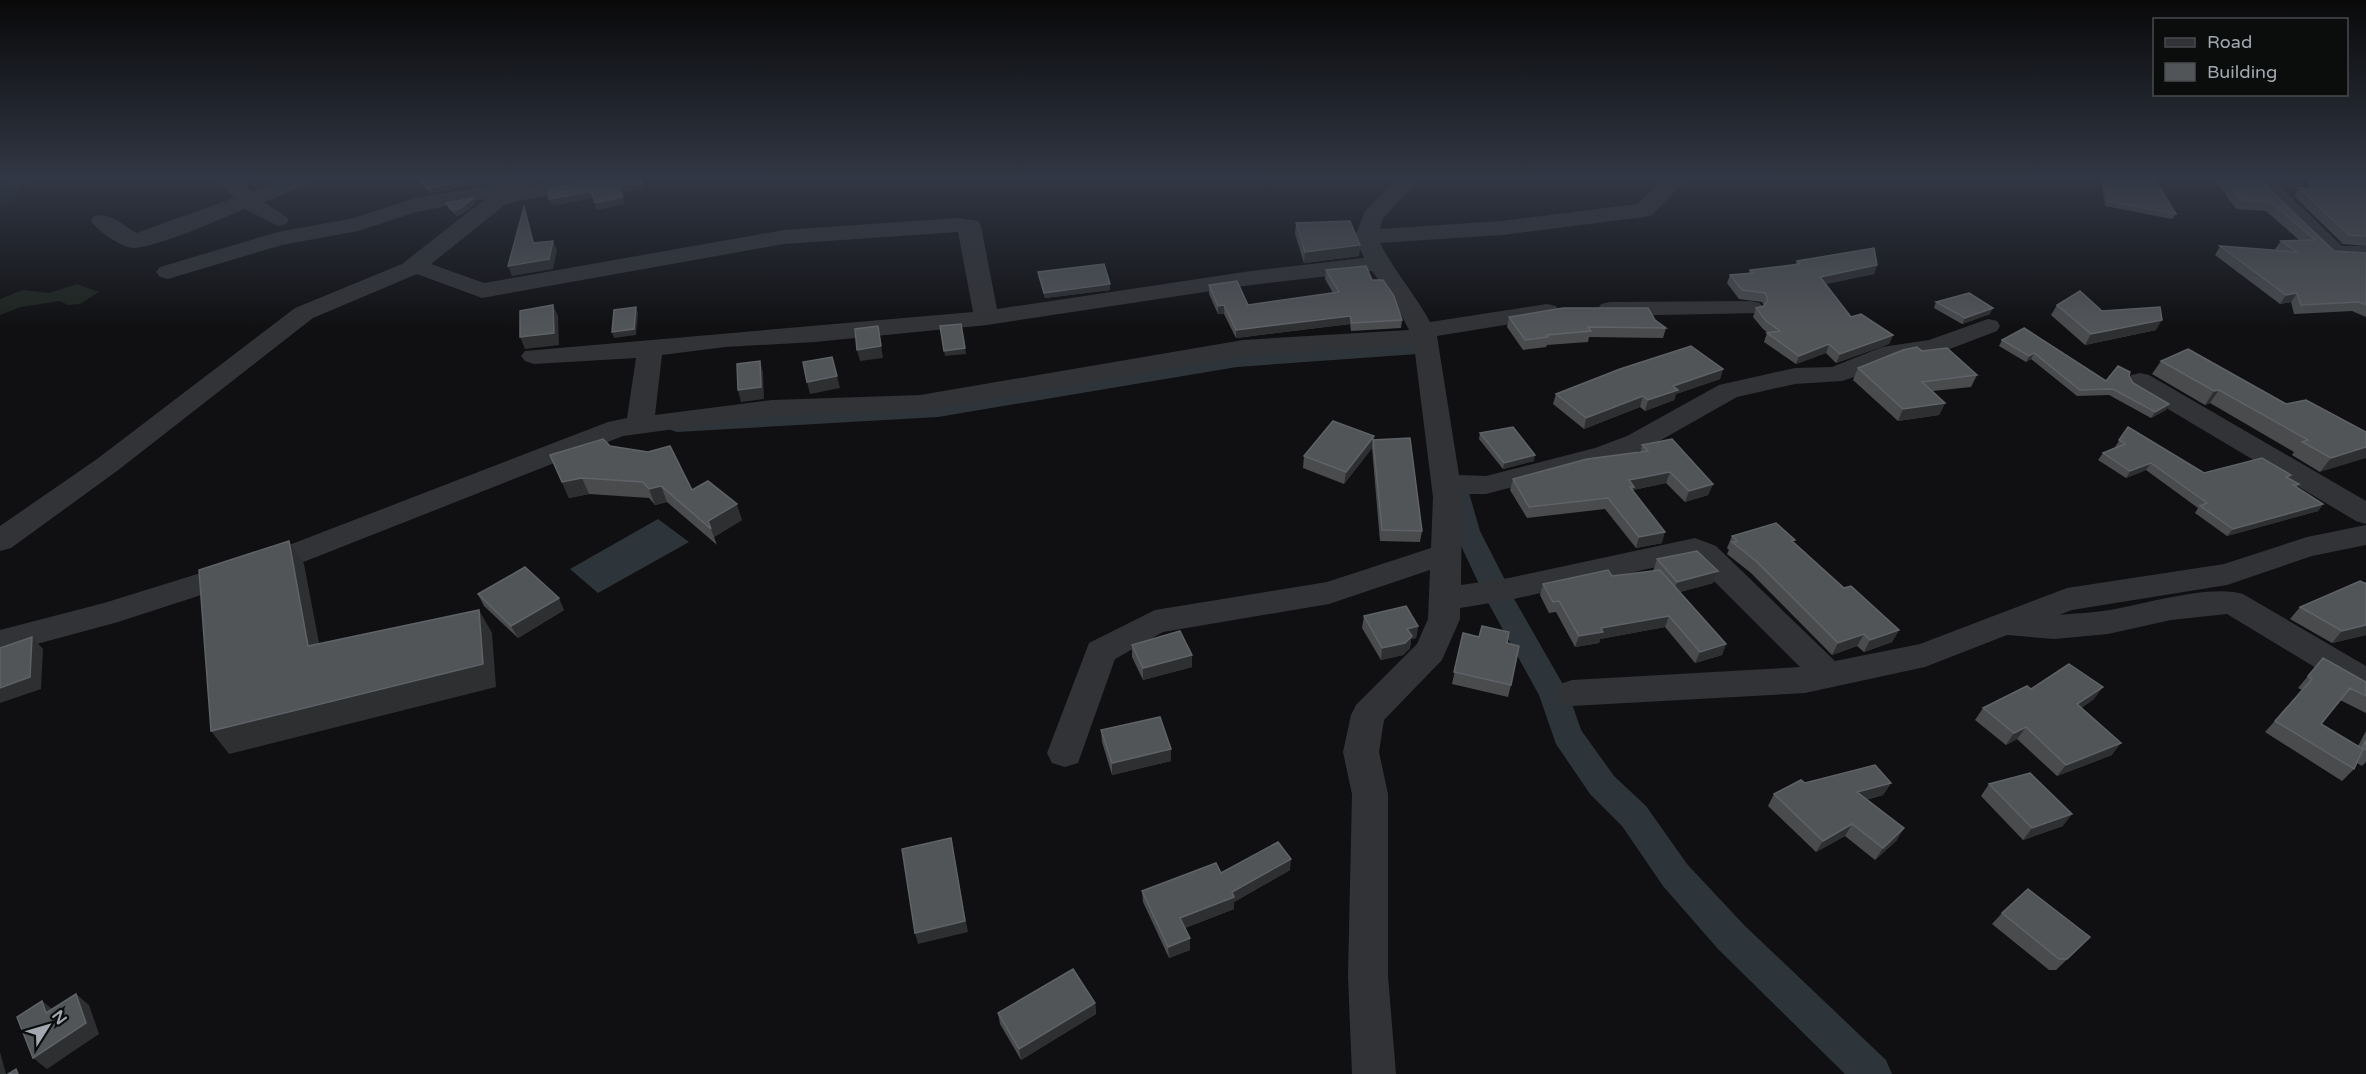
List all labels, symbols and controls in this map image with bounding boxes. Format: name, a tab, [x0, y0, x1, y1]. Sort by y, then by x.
legend	[2153, 18, 2348, 96]
text: Road	[2207, 31, 2252, 53]
text: Building	[2207, 61, 2277, 83]
north arrow	[18, 996, 78, 1056]
text: N	[47, 1006, 71, 1029]

